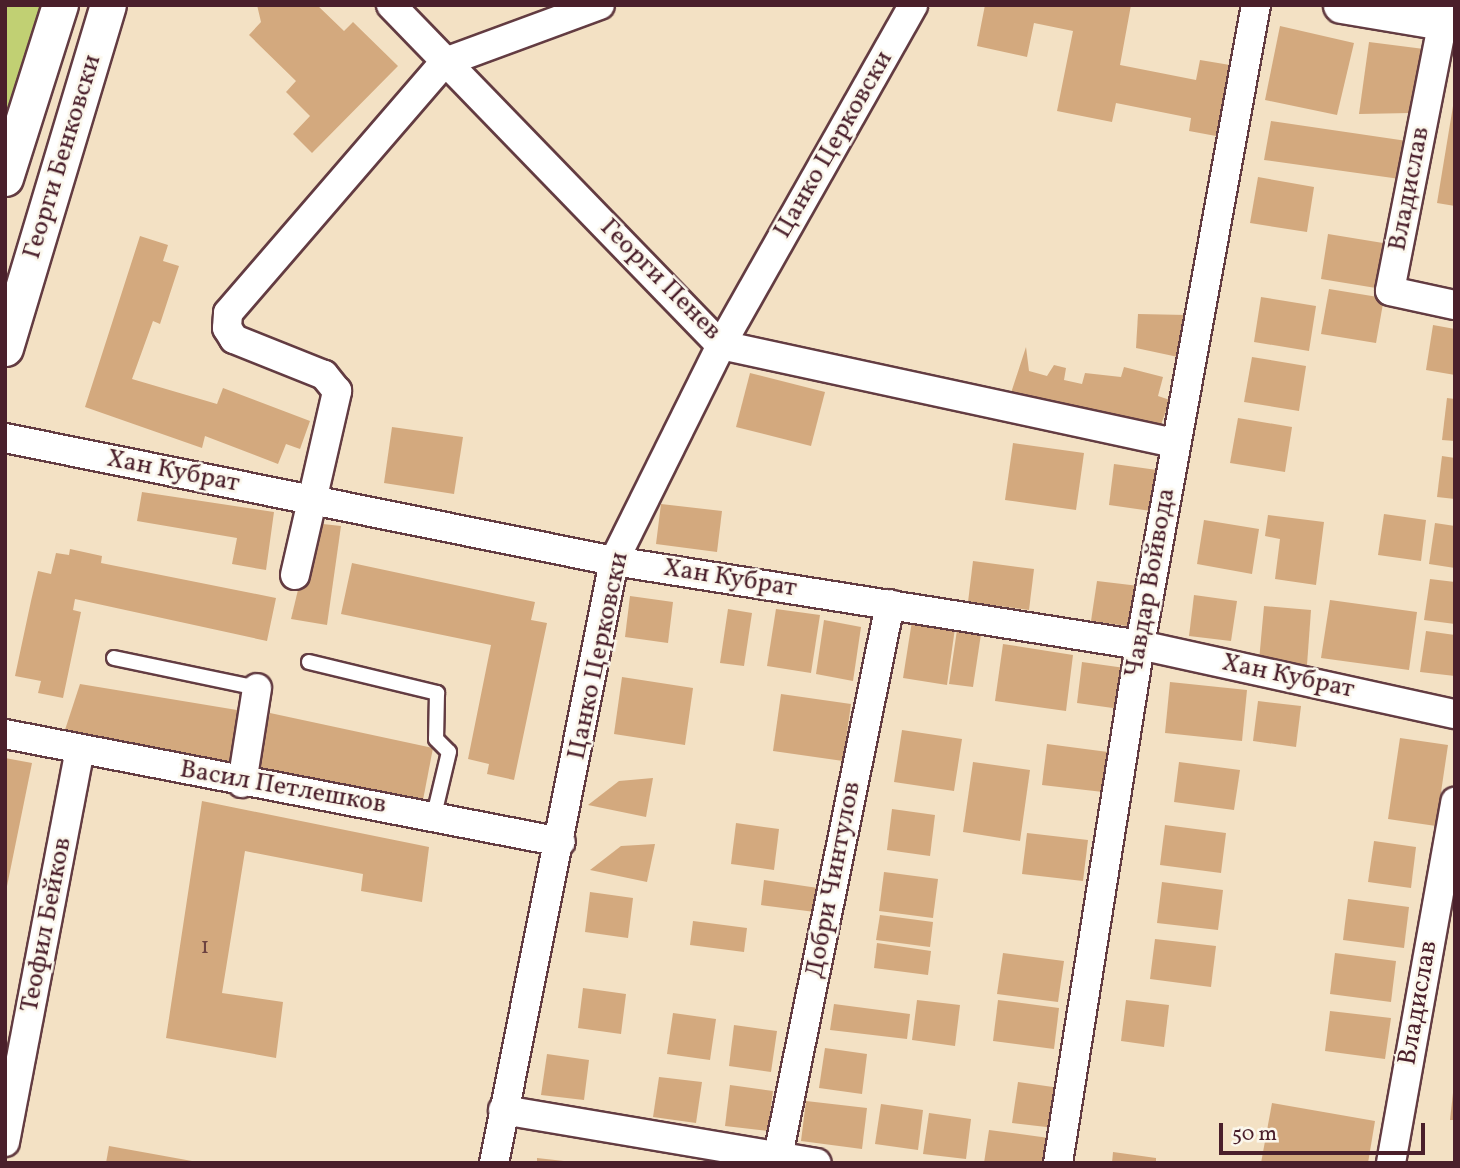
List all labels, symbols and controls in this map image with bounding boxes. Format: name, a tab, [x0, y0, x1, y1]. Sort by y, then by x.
street label: Цанко Церковски	[768, 46, 900, 244]
street label: Георги Бенковски	[17, 51, 109, 263]
street label: Владислав	[1383, 124, 1437, 254]
street label: Георги Пенев	[593, 213, 727, 347]
street label: Хан Кубрат	[104, 444, 242, 500]
street label: Чавдар Войвода	[1119, 486, 1183, 680]
street label: Цанко Церковски	[562, 549, 636, 763]
street label: Хан Кубрат	[661, 553, 799, 605]
street label: Хан Кубрат	[1219, 648, 1357, 706]
street label: Васил Петлешков	[177, 754, 389, 822]
street label: Добри Чинтулов	[800, 779, 868, 981]
street label: Теофил Бейков	[15, 835, 79, 1015]
house number: 1	[201, 933, 209, 961]
street label: Владислав	[1393, 938, 1445, 1068]
scale bar	[1222, 1108, 1428, 1152]
text: 50 m	[1232, 1120, 1277, 1149]

